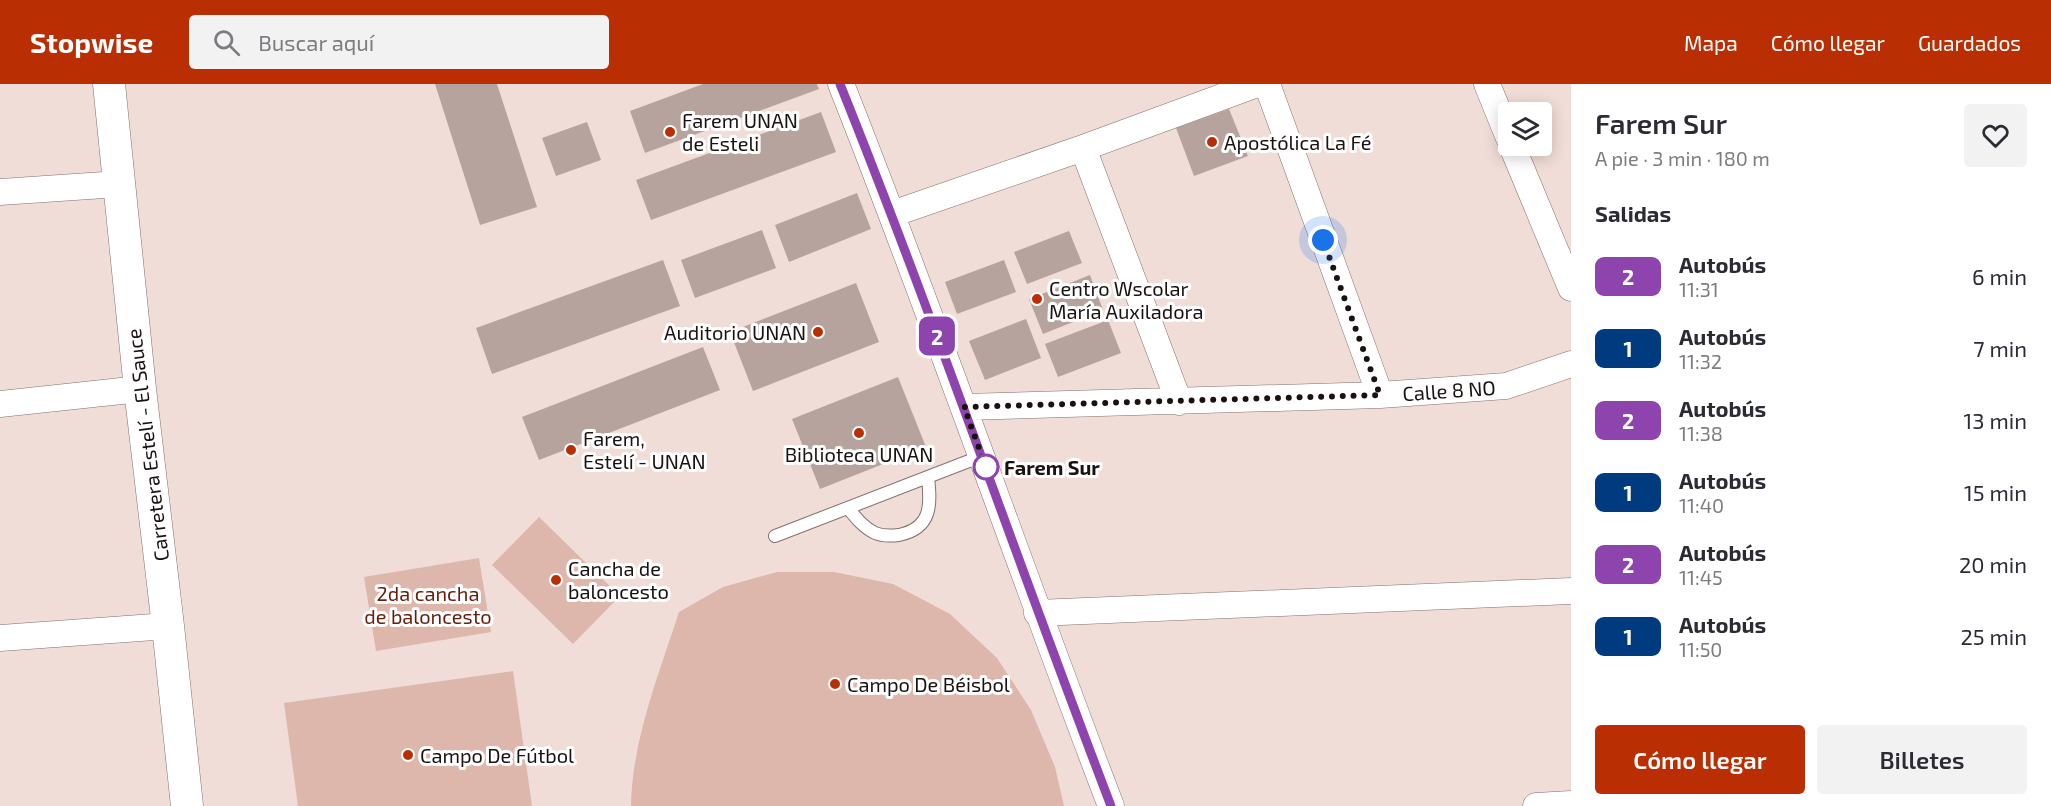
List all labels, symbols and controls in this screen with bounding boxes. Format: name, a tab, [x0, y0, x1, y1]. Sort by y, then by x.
search box	[189, 15, 609, 69]
text: Stopwise	[30, 25, 153, 59]
icon: search	[210, 26, 243, 59]
text: Buscar aquí	[258, 29, 374, 55]
text: Mapa	[1684, 30, 1738, 55]
text: Cómo llegar	[1771, 30, 1885, 55]
text: Guardados	[1918, 30, 2021, 55]
map controls	[1498, 102, 1552, 156]
button: layers	[1498, 102, 1552, 156]
button: heart	[1964, 104, 2027, 167]
text: Farem Sur	[1595, 106, 1727, 140]
place label: Farem UNAN de Esteli	[682, 108, 798, 155]
marker: Farem UNAN de Esteli	[663, 125, 677, 139]
place label: Apostólica La Fé	[1224, 130, 1372, 154]
marker: Apostólica La Fé	[1205, 135, 1219, 149]
text: A pie · 3 min · 180 m	[1595, 146, 1770, 170]
text: Salidas	[1595, 200, 1671, 226]
your location	[1308, 225, 1338, 255]
text: Autobús	[1679, 251, 1766, 277]
text: 6 min	[1972, 263, 2027, 289]
text: 2	[1622, 264, 1634, 289]
place label: Centro Wscolar María Auxiladora	[1049, 276, 1204, 323]
text: 11:31	[1679, 277, 1719, 301]
marker: Centro Wscolar María Auxiladora	[1030, 292, 1044, 306]
line badge: 2	[918, 316, 956, 356]
place label: Auditorio UNAN	[664, 320, 806, 344]
text: Autobús	[1679, 323, 1766, 349]
text: 2	[931, 324, 943, 349]
marker: Auditorio UNAN	[811, 325, 825, 339]
street label: Carretera Estelí - El Sauce	[121, 327, 173, 563]
text: 7 min	[1973, 335, 2027, 361]
text: 1	[1623, 336, 1633, 361]
text: 11:32	[1679, 349, 1722, 373]
street label: Calle 8 NO	[1402, 375, 1496, 405]
text: Autobús	[1679, 395, 1766, 421]
text: 13 min	[1964, 407, 2027, 433]
text: 2	[1622, 408, 1634, 433]
text: 11:38	[1679, 421, 1723, 445]
place label: Farem, Estelí - UNAN	[583, 426, 706, 473]
marker: Biblioteca UNAN	[852, 426, 866, 440]
place label: Biblioteca UNAN	[785, 442, 933, 466]
marker: Farem, Estelí - UNAN	[564, 443, 578, 457]
marker: Farem Sur	[973, 454, 999, 480]
place label: Farem Sur	[1004, 455, 1100, 479]
text: Autobús	[1679, 467, 1766, 493]
text: 15 min	[1964, 479, 2027, 505]
text: 1	[1623, 480, 1633, 505]
text: 11:40	[1679, 493, 1724, 517]
text: Autobús	[1679, 539, 1766, 565]
text: 20 min	[1959, 551, 2027, 577]
text: 2	[1622, 552, 1634, 577]
place label: Cancha de baloncesto	[568, 556, 669, 603]
text: 11:45	[1679, 565, 1723, 589]
marker: Cancha de baloncesto	[549, 573, 563, 587]
park label: 2da cancha de baloncesto	[364, 581, 492, 628]
text: Autobús	[1679, 611, 1766, 637]
text: 25 min	[1960, 623, 2027, 649]
text: 1	[1623, 624, 1633, 649]
text: 11:50	[1679, 637, 1722, 661]
place label: Campo De Béisbol	[847, 672, 1010, 696]
marker: Campo De Béisbol	[828, 677, 842, 691]
button: Cómo llegar	[1595, 725, 1805, 794]
button: Billetes	[1817, 725, 2027, 794]
place label: Campo De Fútbol	[420, 743, 574, 767]
marker: Campo De Fútbol	[401, 748, 415, 762]

